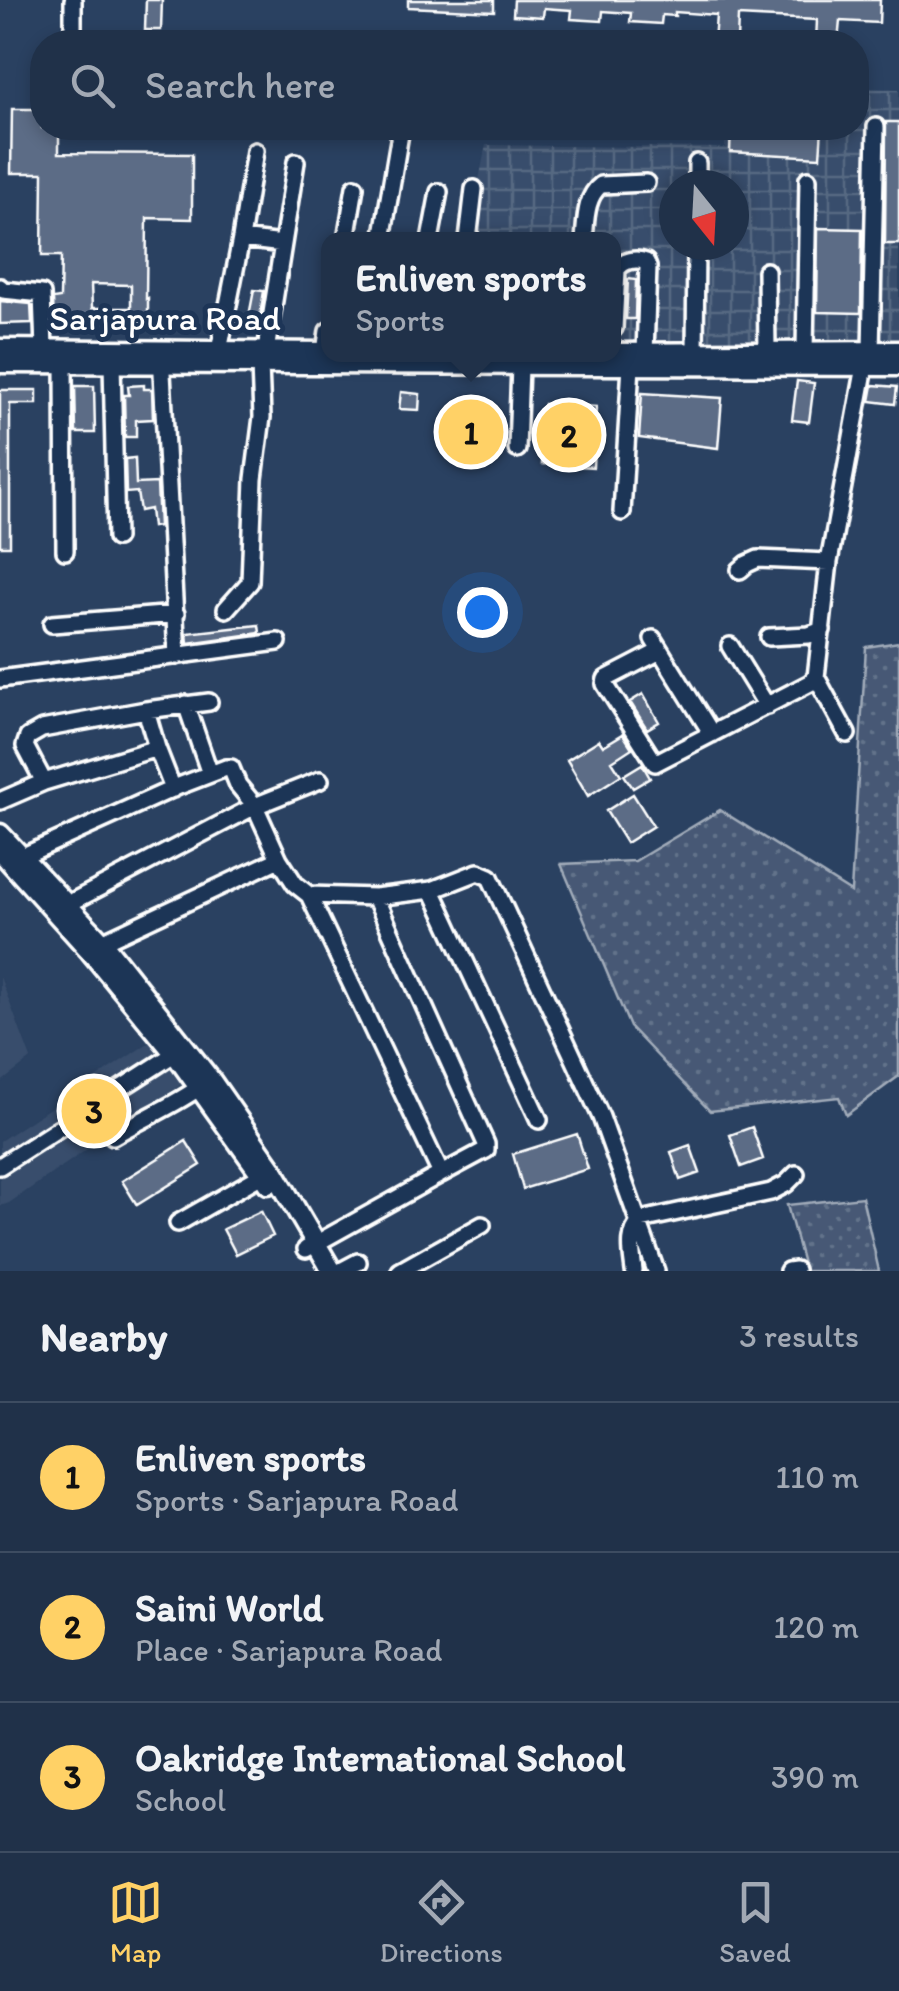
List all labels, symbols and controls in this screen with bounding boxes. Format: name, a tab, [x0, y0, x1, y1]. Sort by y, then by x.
search box	[30, 30, 869, 140]
icon: search	[65, 58, 120, 113]
text: Search here	[145, 62, 336, 108]
north arrow	[659, 170, 749, 260]
popup	[321, 232, 621, 362]
text: Enliven sports	[355, 255, 587, 301]
street label: Sarjapura Road	[49, 297, 281, 339]
text: Sports	[355, 301, 445, 339]
pin: 1	[438, 394, 504, 470]
pin: 2	[536, 398, 602, 472]
your location	[457, 587, 508, 638]
pin: 3	[62, 1074, 126, 1148]
text: Nearby	[40, 1311, 167, 1362]
text: 3 results	[739, 1317, 859, 1355]
text: Enliven sports	[135, 1435, 366, 1481]
text: 1	[65, 1458, 80, 1496]
text: 110 m	[775, 1458, 859, 1496]
text: Sports · Sarjapura Road	[135, 1481, 458, 1519]
text: Saini World	[135, 1585, 324, 1631]
text: 2	[64, 1608, 81, 1646]
text: 120 m	[773, 1608, 859, 1646]
text: Place · Sarjapura Road	[135, 1631, 442, 1669]
text: Oakridge International School	[135, 1735, 626, 1781]
text: 3	[64, 1758, 81, 1796]
text: 390 m	[771, 1758, 859, 1796]
text: School	[135, 1781, 226, 1819]
tab: Map	[108, 1875, 163, 1969]
tab: Directions	[380, 1875, 503, 1969]
tab: Saved	[719, 1875, 791, 1969]

